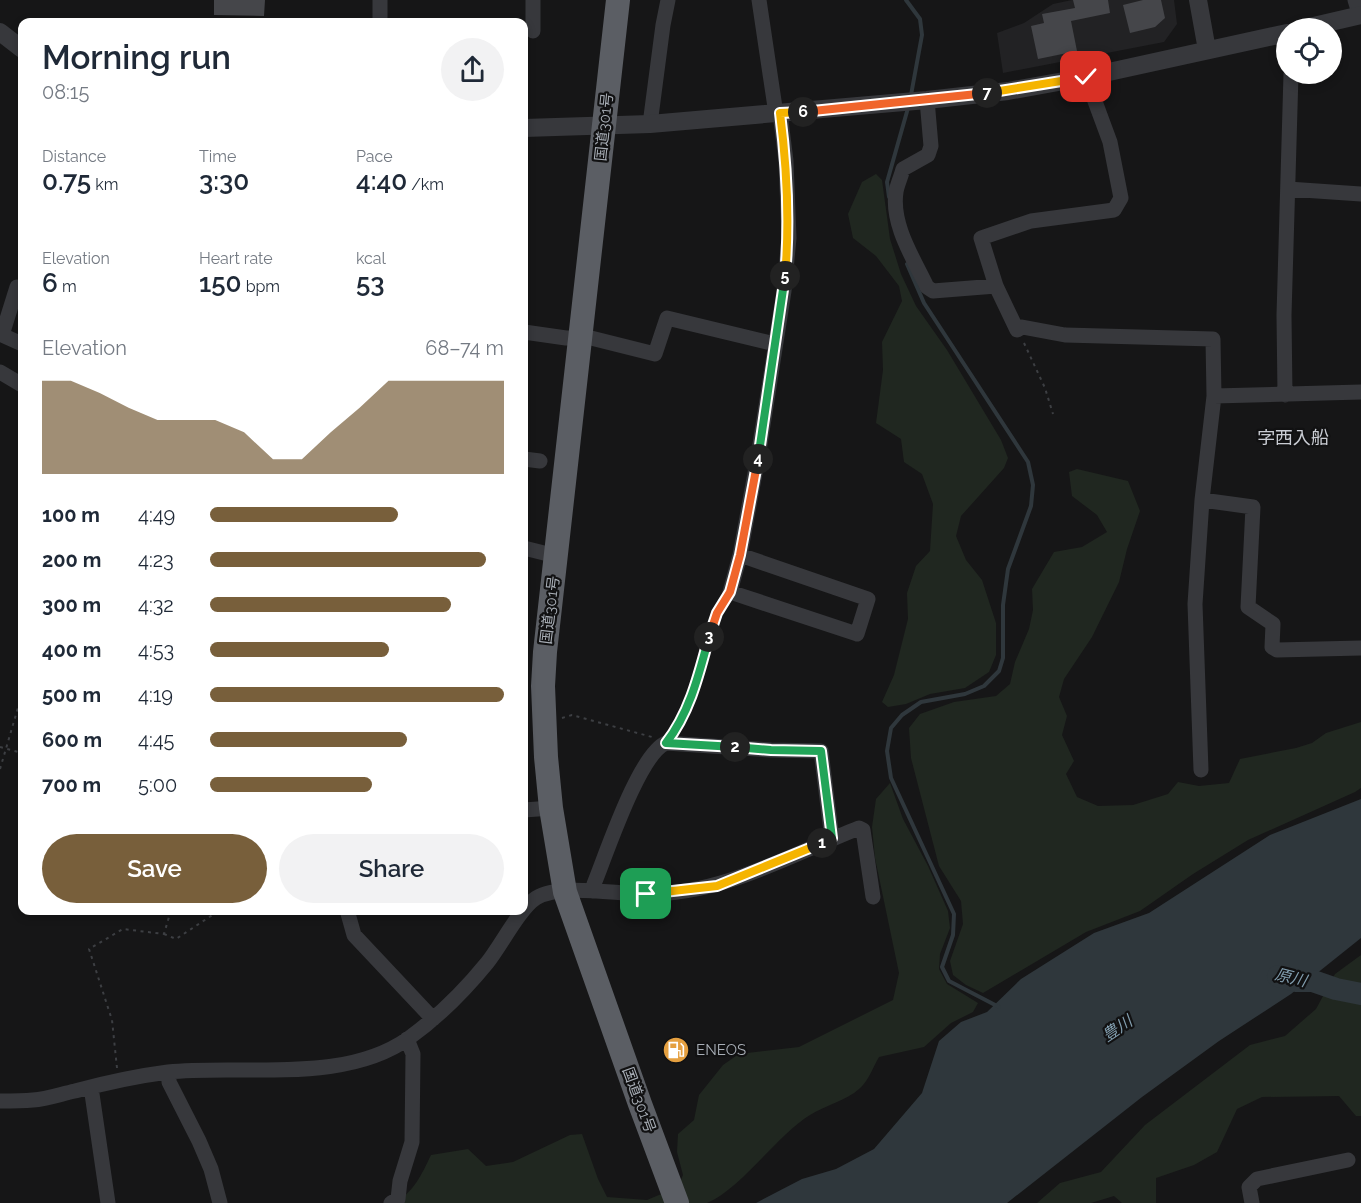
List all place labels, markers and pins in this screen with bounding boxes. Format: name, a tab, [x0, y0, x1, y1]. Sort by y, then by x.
pin	[1060, 51, 1111, 102]
pin: 7	[972, 78, 1002, 108]
pin: 6	[788, 97, 818, 127]
pin: 5	[770, 261, 800, 291]
pin: 4	[743, 444, 773, 474]
pin: 3	[694, 622, 724, 652]
pin: 2	[720, 732, 750, 762]
pin: 1	[807, 828, 837, 858]
pin	[620, 868, 671, 919]
fuel station icon: ENEOS	[661, 1035, 691, 1065]
place label: ENEOS	[696, 1041, 746, 1059]

